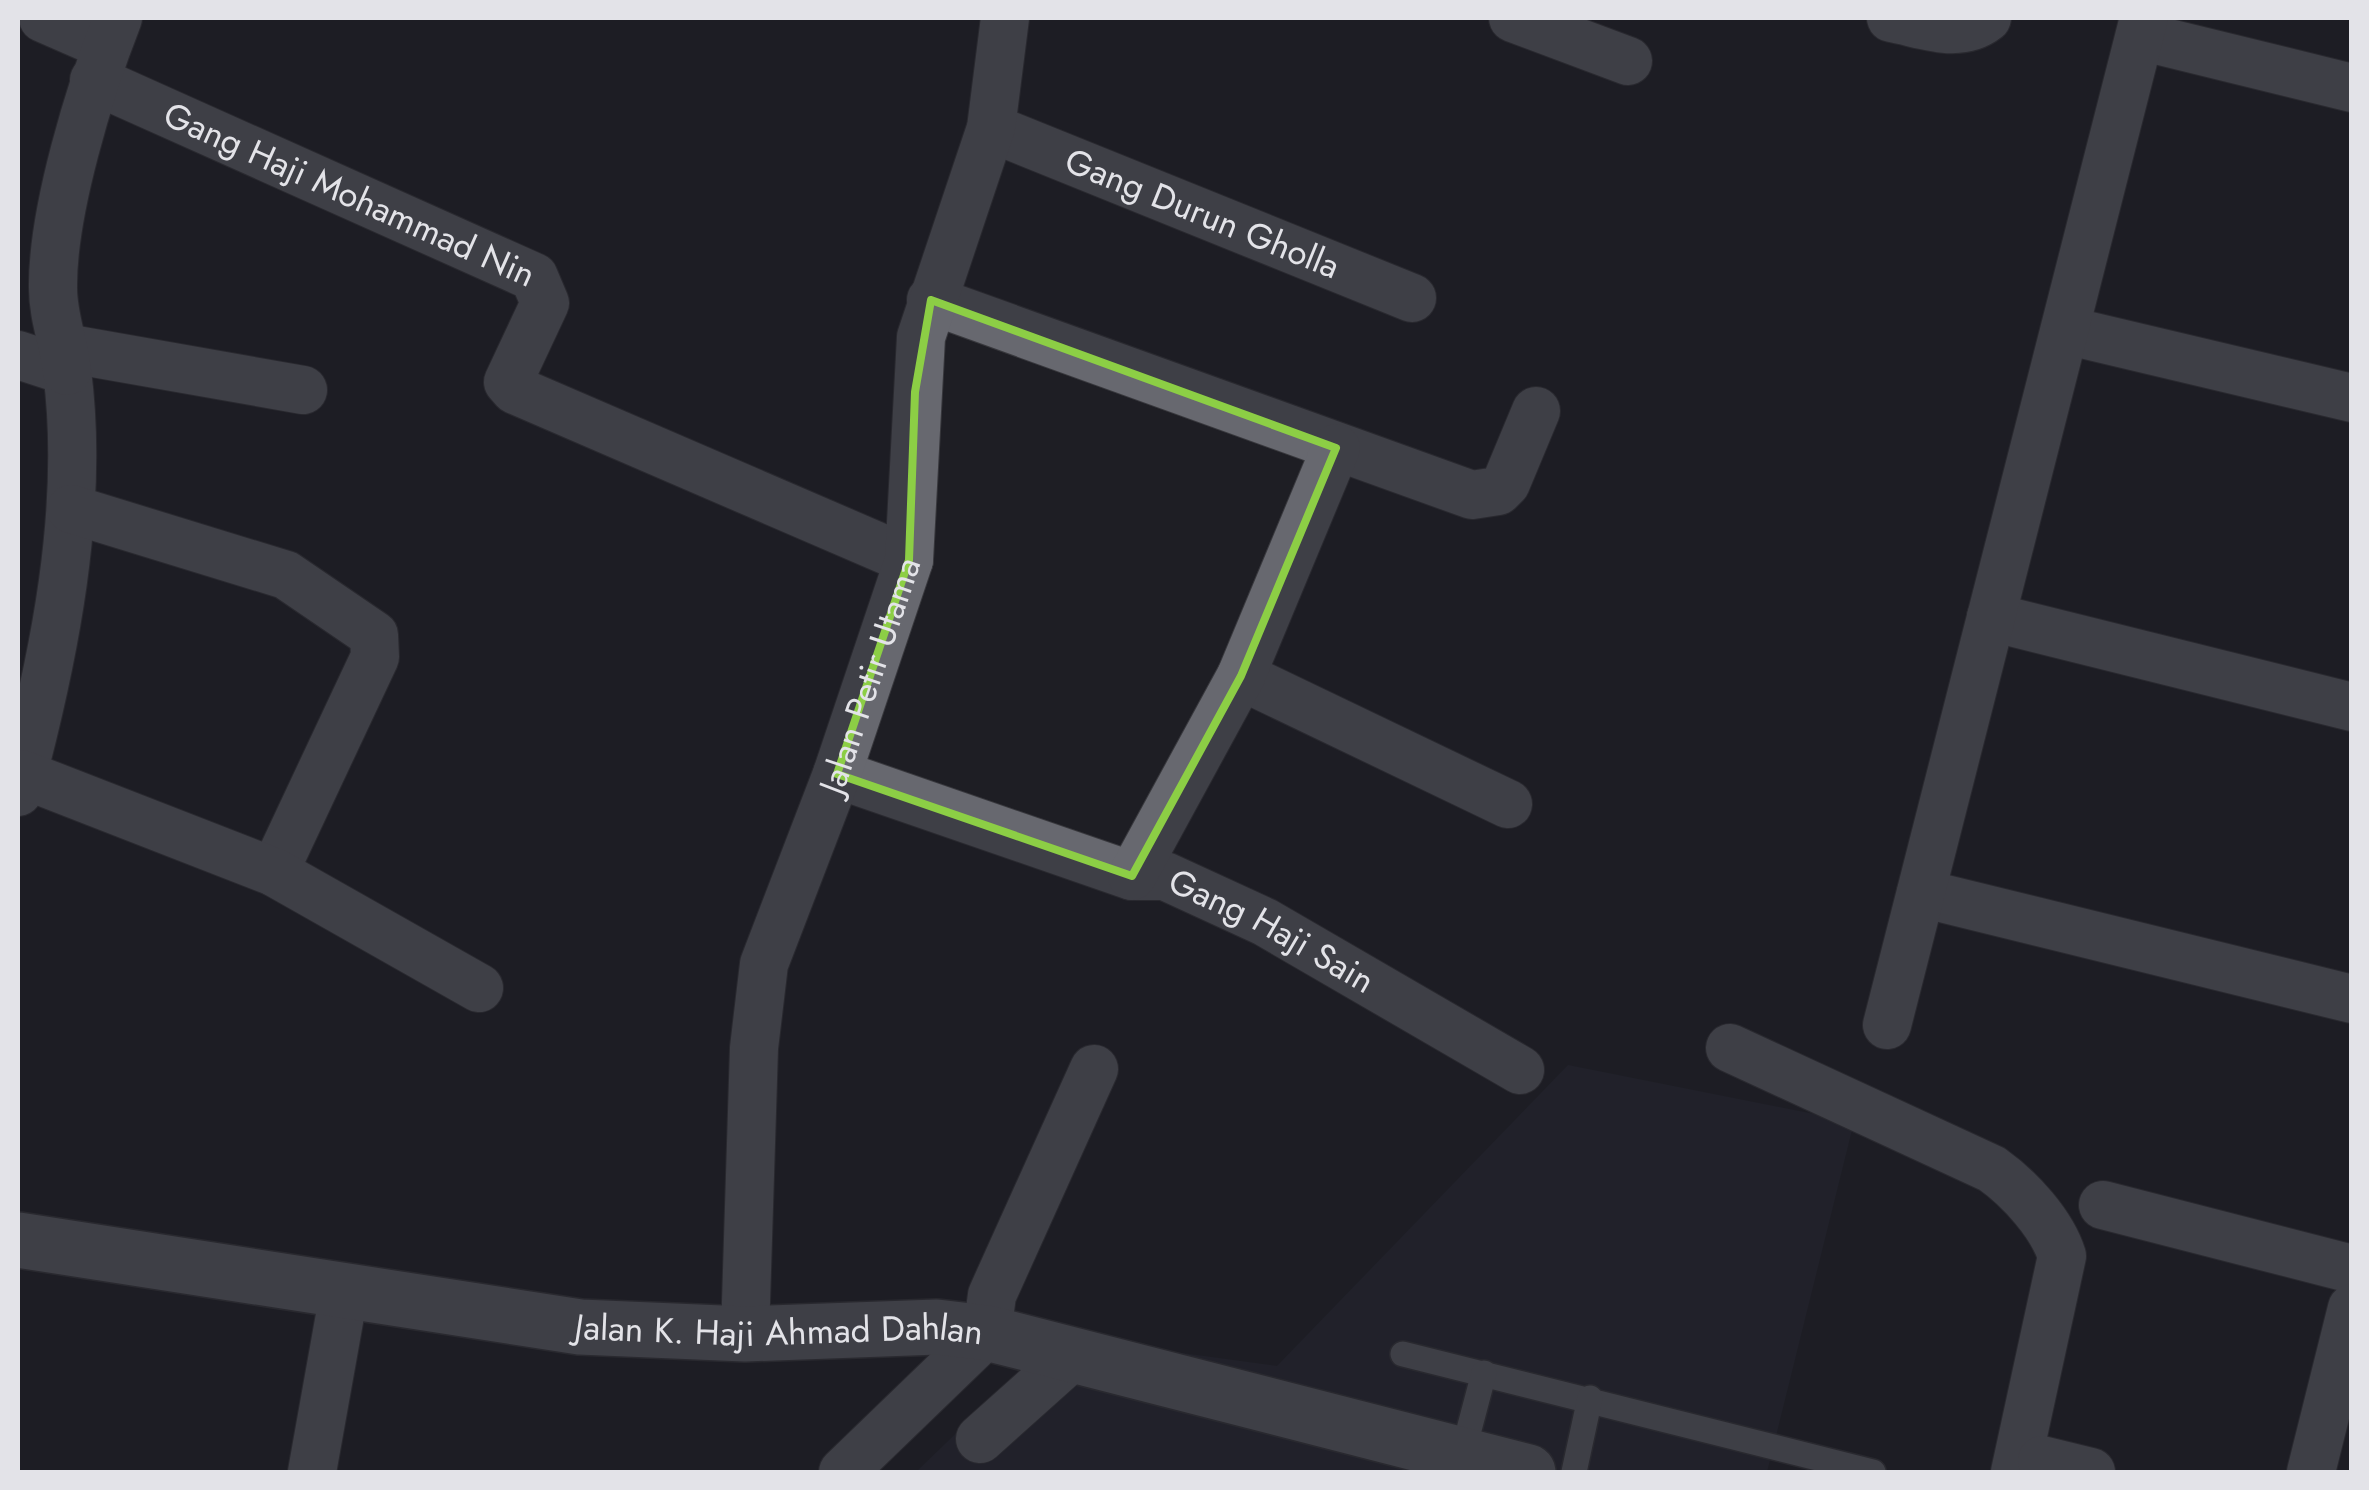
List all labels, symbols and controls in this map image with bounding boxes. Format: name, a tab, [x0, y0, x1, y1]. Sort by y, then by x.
street label: Gang Haji Mohammad Nin	[156, 89, 543, 299]
street label: Gang Durun Gholla	[1058, 136, 1347, 291]
street label: Jalan Petir Utama	[805, 551, 933, 805]
street label: Gang Haji Sain	[1160, 856, 1384, 1005]
street label: Jalan K. Haji Ahmad Dahlan	[567, 1301, 986, 1359]

